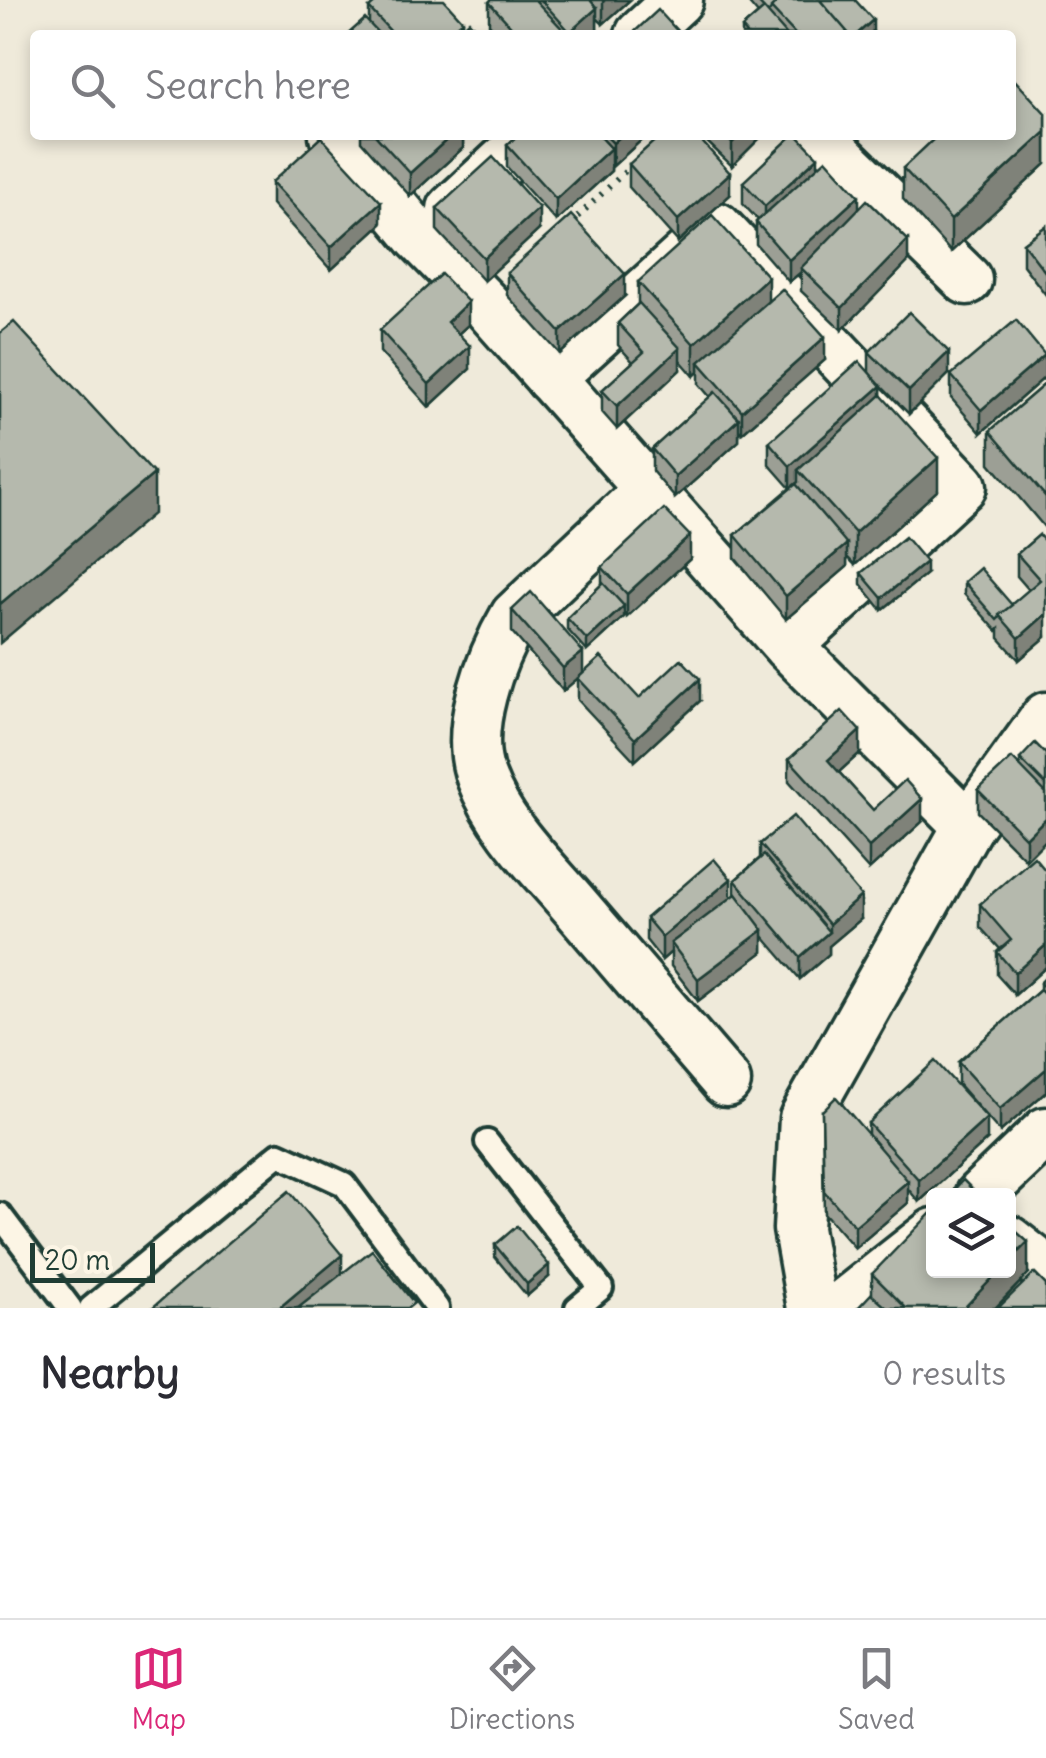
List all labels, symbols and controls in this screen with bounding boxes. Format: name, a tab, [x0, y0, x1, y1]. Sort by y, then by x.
search box	[30, 30, 1016, 140]
icon: search	[65, 58, 120, 113]
text: Search here	[145, 62, 351, 109]
map controls	[926, 1188, 1016, 1278]
button: layers	[926, 1188, 1016, 1278]
scale bar	[30, 1238, 155, 1282]
text: 20 m	[45, 1242, 110, 1278]
text: Nearby	[40, 1347, 179, 1399]
text: 0 results	[882, 1353, 1006, 1394]
tab: Map	[131, 1641, 186, 1737]
tab: Directions	[449, 1641, 575, 1737]
tab: Saved	[838, 1641, 915, 1737]

